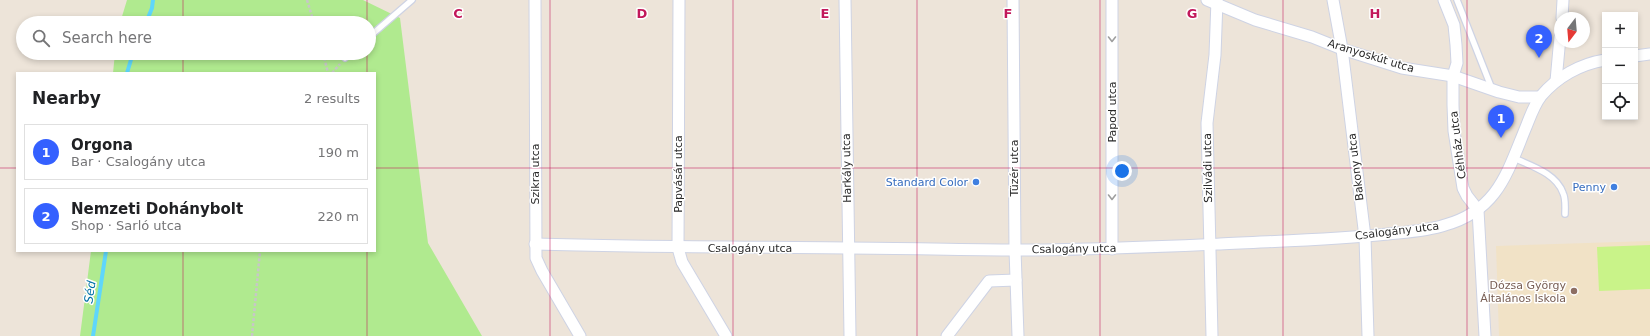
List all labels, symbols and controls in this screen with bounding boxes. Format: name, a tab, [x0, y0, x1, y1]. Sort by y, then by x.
text: C	[453, 6, 463, 21]
text: D	[637, 6, 648, 21]
text: E	[821, 6, 829, 21]
text: F	[1004, 6, 1012, 21]
text: G	[1187, 6, 1197, 21]
text: H	[1370, 6, 1380, 21]
north arrow	[1554, 12, 1590, 48]
map controls	[1602, 12, 1638, 120]
button: +	[1602, 12, 1638, 48]
search box	[16, 16, 376, 60]
pin: 2	[1526, 25, 1552, 58]
icon: search	[30, 27, 52, 49]
text: Search here	[62, 29, 152, 47]
one-way arrow	[1108, 36, 1116, 42]
street label: Aranyoskút utca	[1326, 37, 1416, 75]
button: −	[1602, 48, 1638, 84]
street label: Papod utca	[1106, 81, 1119, 143]
button: locate	[1602, 84, 1638, 120]
text: Nearby	[32, 88, 101, 108]
text: 2 results	[304, 91, 360, 106]
pin: 1	[1488, 105, 1514, 138]
street label: Céhház utca	[1447, 110, 1469, 180]
street label: Bakony utca	[1345, 132, 1367, 202]
street label: Harkály utca	[840, 133, 854, 203]
street label: Szilvádi utca	[1201, 133, 1215, 203]
street label: Papvásár utca	[672, 135, 685, 213]
text: Orgona	[71, 136, 133, 154]
street label: Tüzér utca	[1008, 140, 1021, 197]
street label: Szikra utca	[529, 143, 542, 205]
text: 1	[41, 145, 51, 160]
text: 190 m	[317, 145, 359, 160]
text: Bar · Csalogány utca	[71, 154, 206, 169]
your location	[1112, 161, 1132, 181]
place label: Standard Color	[886, 176, 968, 189]
marker: Standard Color	[971, 177, 981, 187]
place label: Penny	[1573, 181, 1606, 194]
marker: Penny	[1609, 182, 1619, 192]
one-way arrow	[1108, 194, 1116, 200]
text: Nemzeti Dohánybolt	[71, 200, 243, 218]
text: 2	[41, 209, 51, 224]
text: 220 m	[317, 209, 359, 224]
text: Shop · Sarló utca	[71, 218, 182, 233]
street label: Csalogány utca	[1354, 219, 1440, 243]
street label: Csalogány utca	[708, 242, 792, 255]
street label: Csalogány utca	[1032, 242, 1116, 256]
water label: Séd	[81, 279, 99, 304]
place label: Dózsa György Általános Iskola	[1480, 279, 1566, 305]
marker: Dózsa György Általános Iskola	[1569, 286, 1579, 296]

